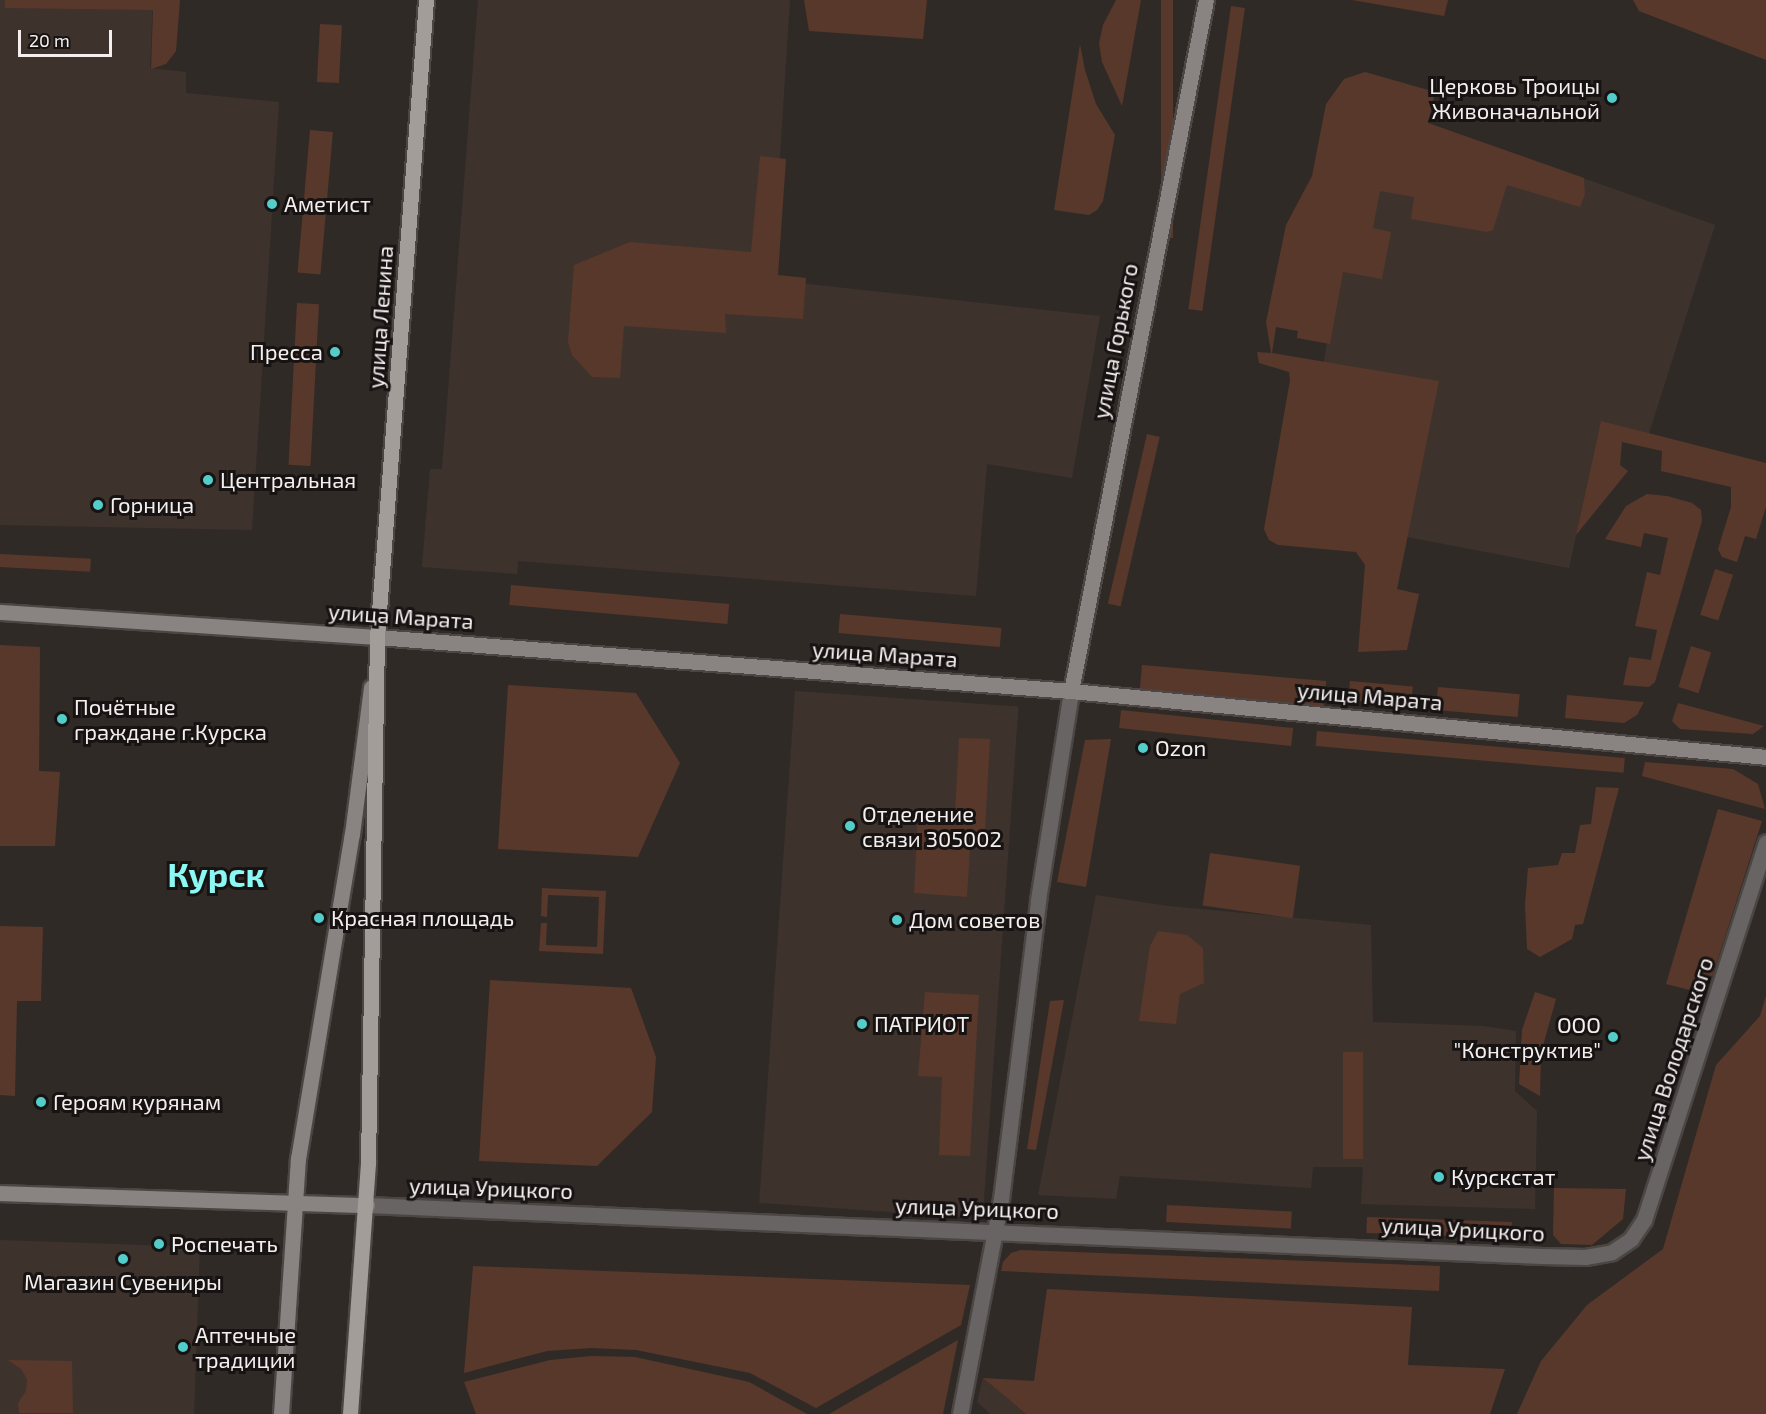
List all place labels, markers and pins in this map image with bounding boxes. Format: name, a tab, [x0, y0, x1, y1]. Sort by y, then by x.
place label: Церковь Троицы Живоначальной	[1429, 72, 1600, 124]
marker: Церковь Троицы Живоначальной	[1605, 91, 1619, 105]
place label: Аметист	[284, 191, 371, 217]
marker: Аметист	[265, 197, 279, 211]
place label: Пресса	[250, 339, 323, 365]
marker: Пресса	[328, 345, 342, 359]
place label: Центральная	[220, 467, 356, 493]
marker: Центральная	[201, 473, 215, 487]
place label: Горница	[110, 492, 194, 518]
marker: Горница	[91, 498, 105, 512]
place label: Почётные граждане г.Курска	[74, 693, 267, 744]
marker: Почётные граждане г.Курска	[55, 712, 69, 726]
place label: Ozon	[1155, 735, 1206, 761]
marker: Ozon	[1136, 741, 1150, 755]
place label: Отделение связи 305002	[862, 800, 1002, 852]
marker: Отделение связи 305002	[843, 819, 857, 833]
place label: Красная площадь	[331, 905, 514, 931]
place label: Дом советов	[909, 907, 1040, 933]
marker: Красная площадь	[312, 911, 326, 925]
marker: Дом советов	[890, 913, 904, 927]
place label: ПАТРИОТ	[874, 1011, 969, 1037]
place label: ООО "Конструктив"	[1454, 1011, 1601, 1062]
marker: ПАТРИОТ	[855, 1017, 869, 1031]
marker: ООО "Конструктив"	[1606, 1030, 1620, 1044]
place label: Героям курянам	[53, 1089, 221, 1115]
marker: Героям курянам	[34, 1095, 48, 1109]
place label: Курскстат	[1451, 1164, 1555, 1190]
marker: Курскстат	[1432, 1170, 1446, 1184]
place label: Роспечать	[171, 1231, 278, 1257]
marker: Роспечать	[152, 1237, 166, 1251]
marker: Магазин Сувениры	[116, 1252, 130, 1266]
place label: Магазин Сувениры	[24, 1269, 222, 1295]
place label: Аптечные традиции	[195, 1321, 296, 1372]
marker: Аптечные традиции	[176, 1340, 190, 1354]

